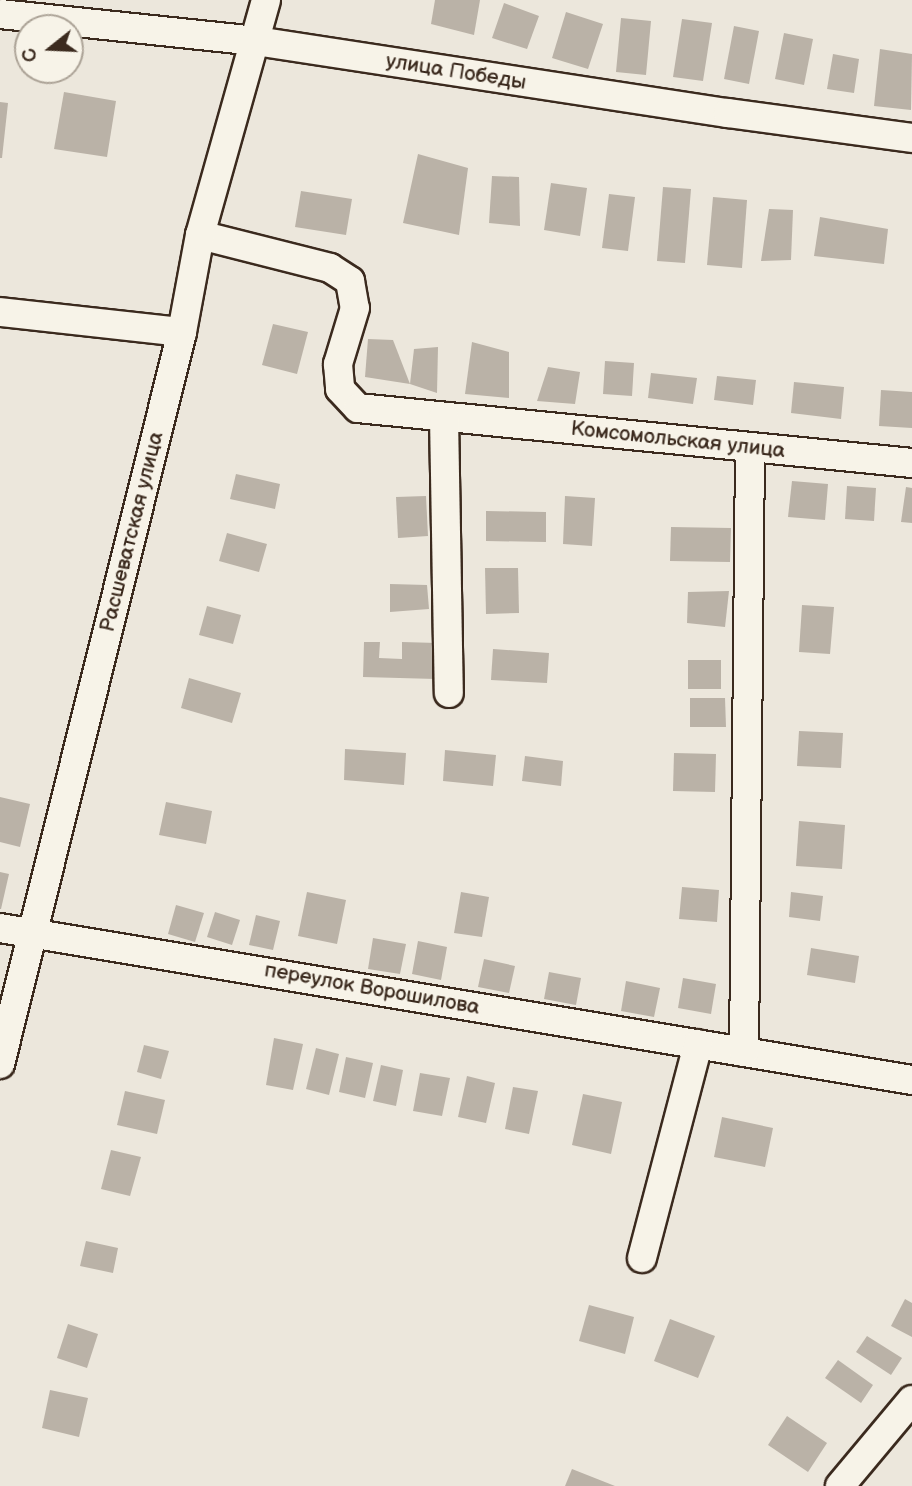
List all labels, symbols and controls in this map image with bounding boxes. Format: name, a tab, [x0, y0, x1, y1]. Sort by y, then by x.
north arrow	[14, 14, 84, 84]
text: С	[17, 45, 43, 65]
street label: улица Победы	[384, 48, 528, 96]
street label: Комсомольская улица	[570, 416, 786, 464]
street label: Расшеватская улица	[95, 429, 169, 635]
street label: переулок Ворошилова	[262, 958, 482, 1020]

